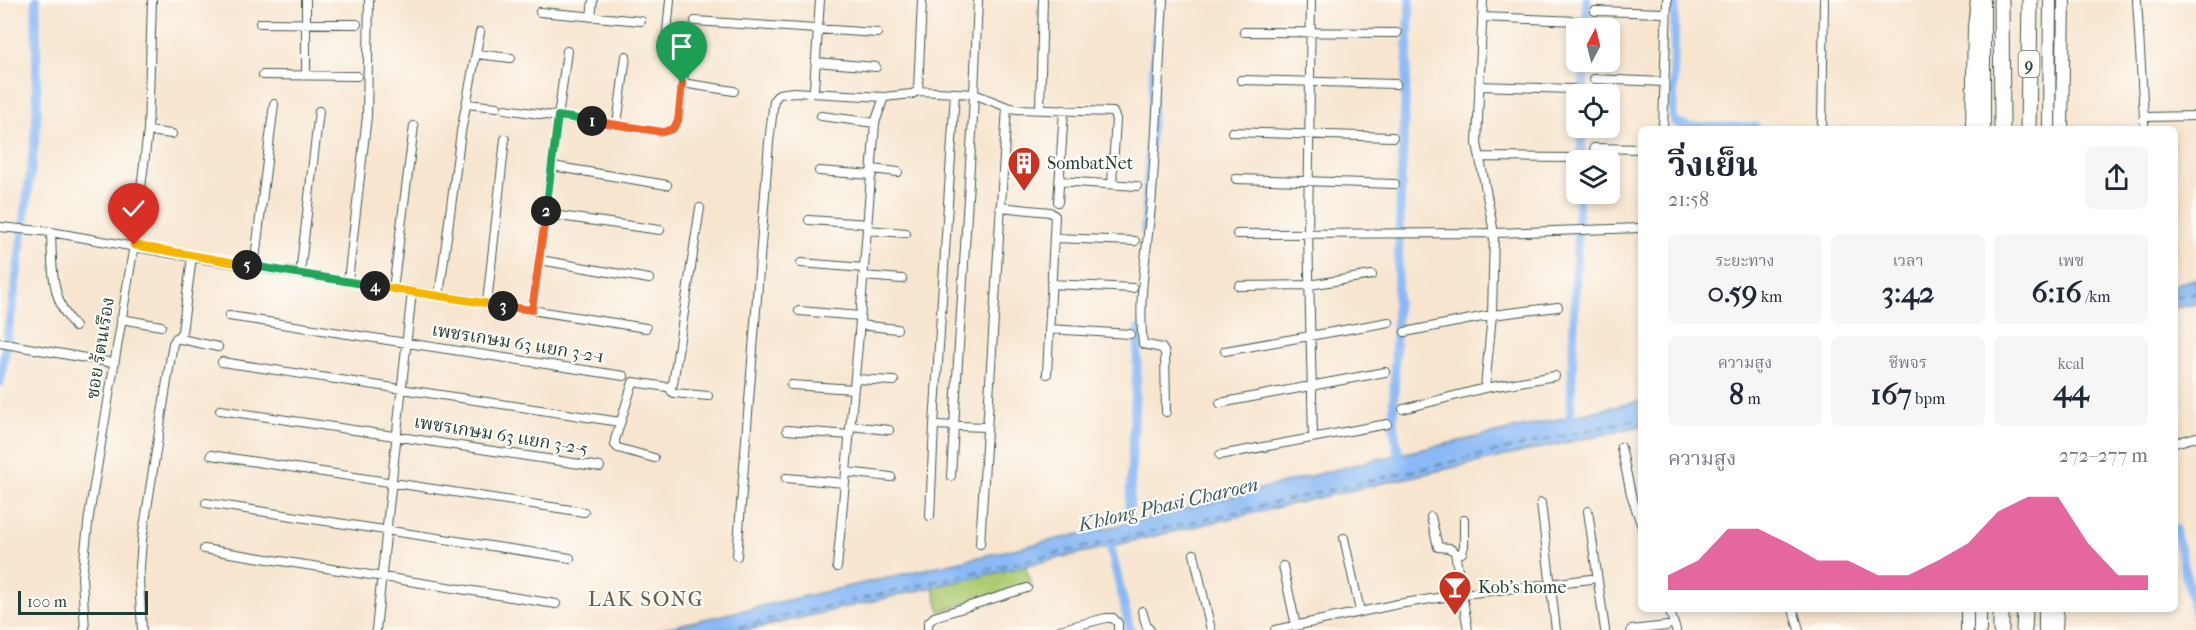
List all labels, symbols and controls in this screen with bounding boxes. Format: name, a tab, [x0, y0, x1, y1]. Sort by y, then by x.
north arrow	[1566, 18, 1620, 72]
map controls	[1566, 18, 1620, 204]
pin	[656, 21, 707, 83]
icon: arrive	[665, 30, 698, 63]
road number: 9	[2018, 51, 2040, 77]
button: locate	[1566, 84, 1620, 138]
pin: 1	[577, 106, 607, 136]
text: 1	[589, 111, 595, 130]
building icon: SombatNet	[1006, 145, 1042, 192]
text: วิ่งเย็น	[1668, 146, 1758, 185]
button: share	[2085, 146, 2148, 209]
button: layers	[1566, 150, 1620, 204]
place label: SombatNet	[1047, 153, 1134, 174]
pin	[108, 183, 159, 245]
text: 21:58	[1668, 188, 1709, 211]
icon: check	[117, 192, 150, 225]
pin: 2	[531, 196, 561, 226]
text: 2	[542, 201, 550, 220]
pin: 5	[232, 250, 262, 280]
text: ระยะทาง	[1715, 251, 1775, 270]
text: เวลา	[1892, 251, 1924, 270]
text: เพซ	[2058, 251, 2084, 270]
text: 5	[244, 255, 250, 274]
pin: 4	[360, 271, 390, 301]
text: 0.59	[1708, 275, 1757, 310]
text: 3:42	[1882, 275, 1934, 310]
text: 6:16	[2031, 275, 2082, 310]
text: 4	[370, 276, 380, 295]
text: km	[1757, 287, 1782, 306]
text: /km	[2082, 287, 2111, 306]
pin: 3	[488, 291, 518, 321]
street label: ซอย ร้ตนเรึอง	[82, 296, 119, 401]
text: 3	[500, 296, 506, 315]
street label: เพชรเกษม 63 แยก 3-2-1	[430, 319, 606, 368]
text: ความสูง	[1718, 353, 1772, 372]
text: ชีพจร	[1889, 353, 1927, 372]
text: kcal	[2058, 354, 2084, 373]
text: 44	[2053, 373, 2089, 408]
text: 8	[1729, 377, 1744, 412]
text: 167	[1871, 377, 1912, 412]
text: m	[1744, 389, 1761, 408]
text: bpm	[1912, 389, 1945, 408]
street label: เพชรเกษม 63 แยก 3-2-5	[413, 411, 590, 460]
text: 272–277 m	[2059, 444, 2148, 467]
text: ความสูง	[1668, 447, 1736, 470]
water label: Khlong Phasi Charoen	[1074, 473, 1260, 537]
bar icon: Kob's home	[1437, 569, 1473, 616]
place label: Kob's home	[1478, 577, 1566, 598]
district label: LAK SONG	[588, 587, 704, 611]
scale bar	[18, 588, 148, 616]
text: 100 m	[27, 592, 67, 611]

